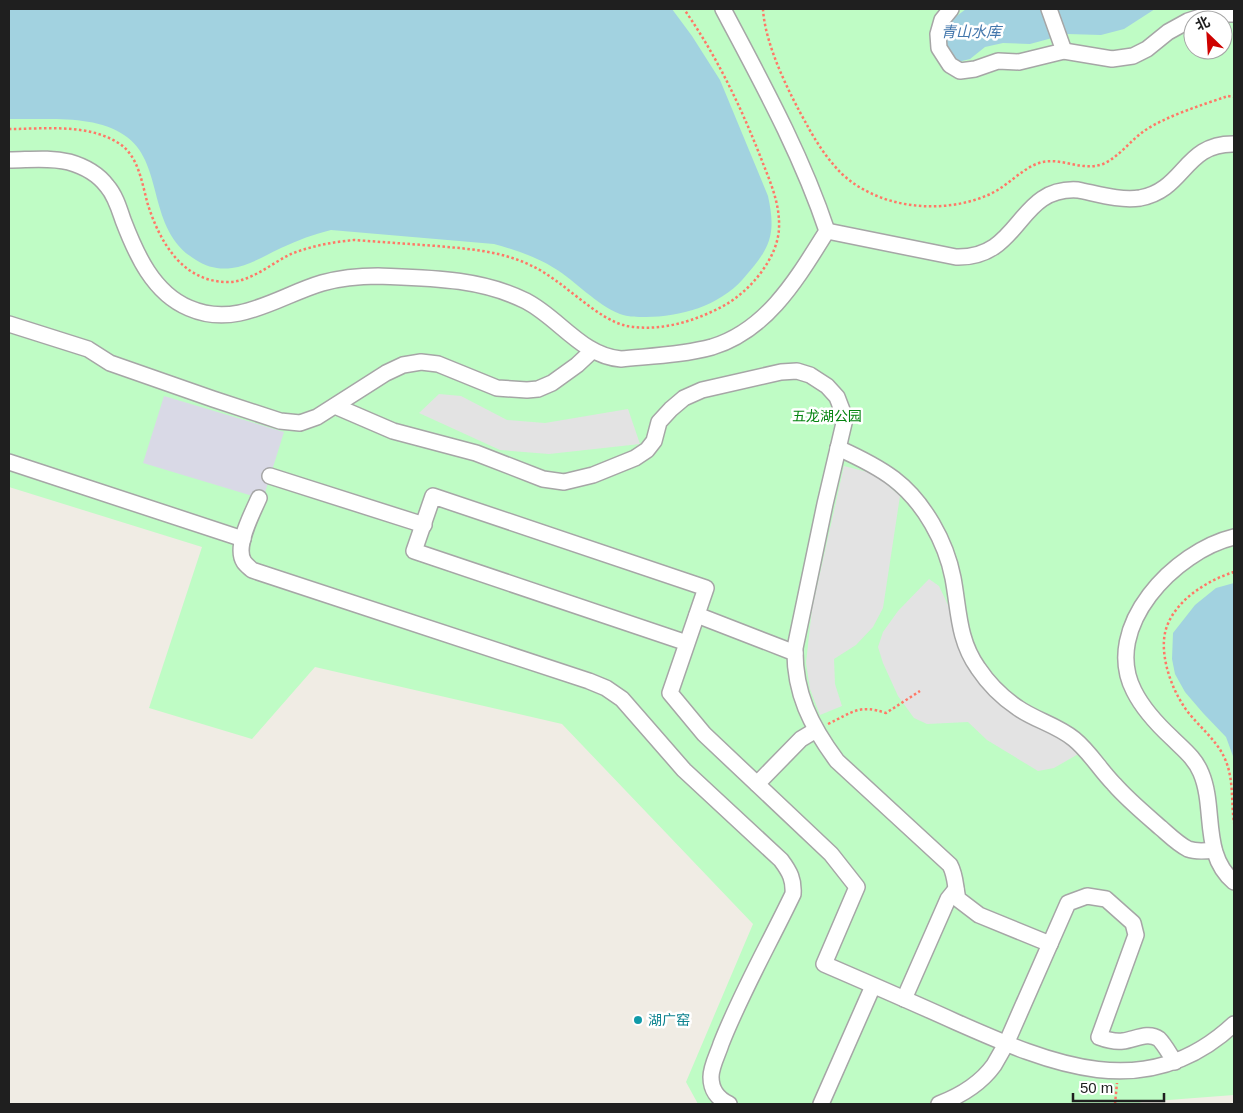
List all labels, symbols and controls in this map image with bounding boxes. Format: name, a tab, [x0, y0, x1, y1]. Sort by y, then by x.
north arrow	[1183, 10, 1233, 60]
text: 北	[1193, 13, 1212, 33]
water label: 青山水库	[941, 23, 1004, 40]
park label: 五龙湖公园	[792, 408, 862, 424]
place label: 湖广窑	[648, 1012, 690, 1028]
marker: 湖广窑	[632, 1014, 644, 1026]
scale bar	[1073, 1070, 1164, 1102]
text: 50 m	[1080, 1079, 1113, 1096]

